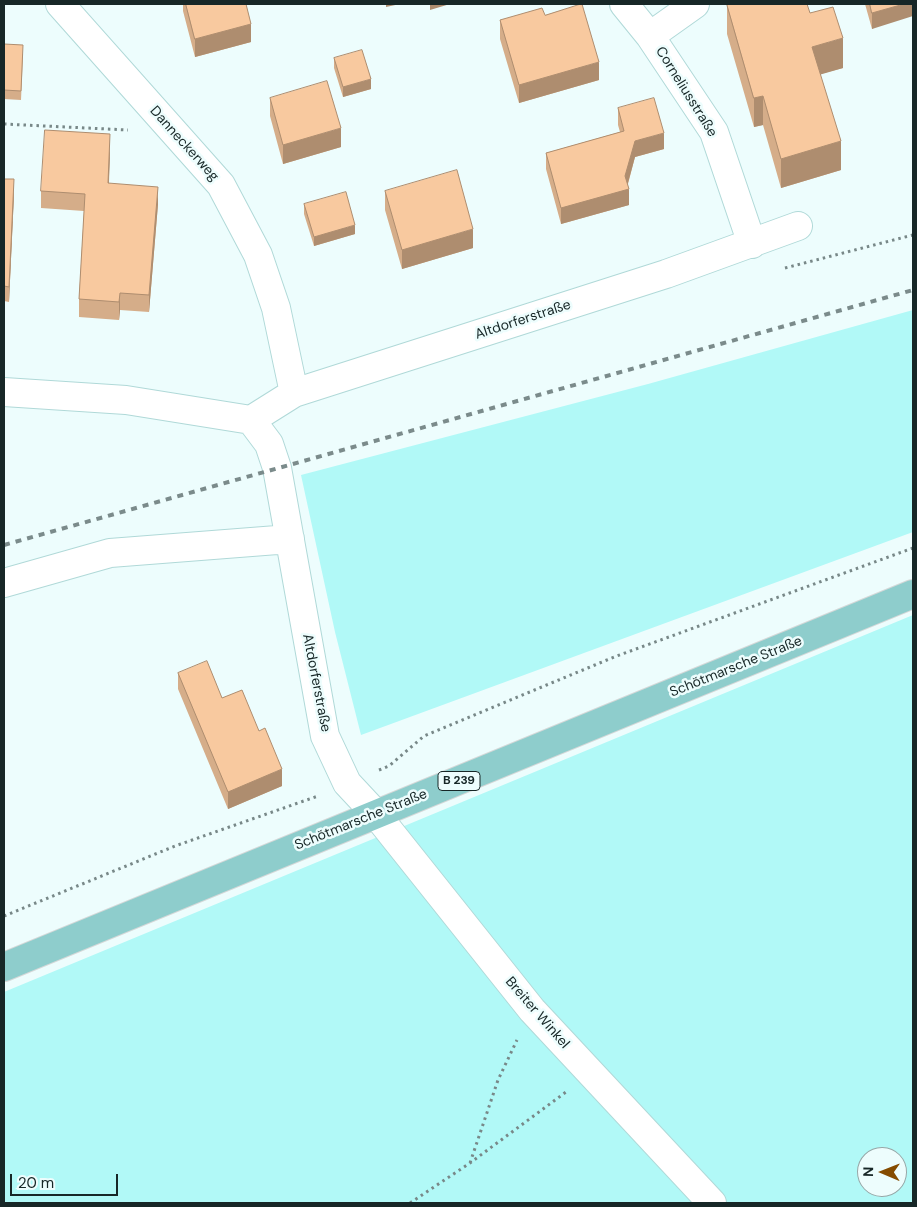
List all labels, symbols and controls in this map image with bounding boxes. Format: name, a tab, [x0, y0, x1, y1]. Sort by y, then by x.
street label: Corneliusstraße	[652, 44, 720, 140]
street label: Danneckerweg	[146, 103, 222, 185]
street label: Altdorferstraße	[473, 297, 573, 343]
street label: Altdorferstraße	[298, 633, 334, 733]
street label: Schötmarsche Straße	[667, 633, 805, 701]
road number: B 239	[438, 771, 480, 790]
street label: Schötmarsche Straße	[292, 786, 430, 854]
street label: Breiter Winkel	[501, 974, 573, 1052]
north arrow	[857, 1147, 907, 1197]
scale bar	[12, 1164, 120, 1196]
text: N	[859, 1166, 877, 1177]
text: 20 m	[18, 1173, 54, 1193]

